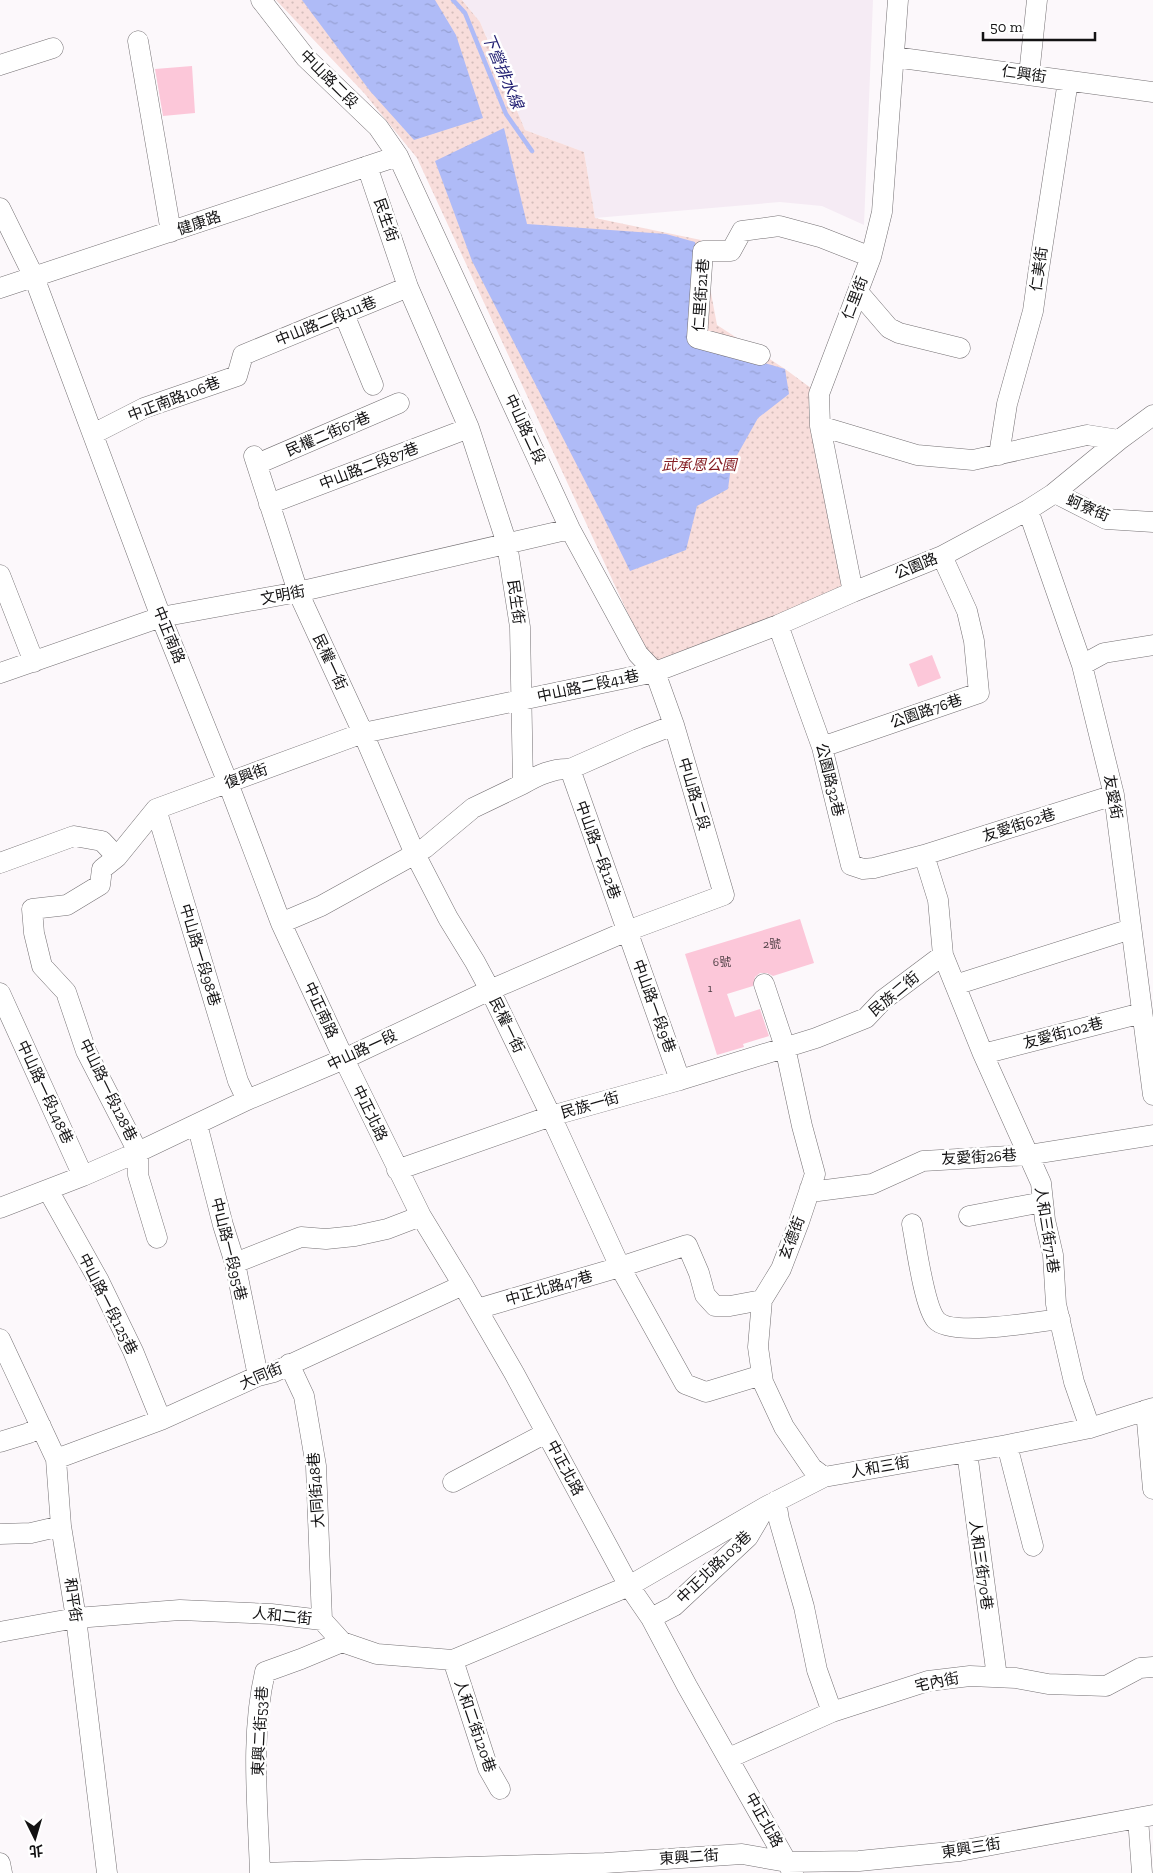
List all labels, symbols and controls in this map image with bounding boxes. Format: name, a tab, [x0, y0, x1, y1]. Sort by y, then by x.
scale bar	[983, 10, 1096, 42]
text: 50 m	[990, 18, 1023, 36]
water label: 下營排水線	[479, 30, 528, 113]
street label: 中山路二段	[296, 46, 362, 112]
street label: 仁興街	[1000, 62, 1048, 86]
street label: 民生街	[370, 196, 402, 244]
street label: 健康路	[175, 207, 223, 239]
street label: 仁美街	[1027, 245, 1051, 293]
street label: 仁里街21巷	[689, 258, 713, 332]
street label: 仁里街	[839, 274, 871, 322]
street label: 中山路二段111巷	[273, 293, 379, 349]
street label: 中正南路106巷	[125, 373, 223, 425]
street label: 中山路二段	[501, 391, 549, 467]
street label: 民權二街67巷	[283, 408, 373, 460]
street label: 中山路二段87巷	[317, 439, 421, 493]
park label: 武承恩公園	[661, 456, 738, 474]
street label: 蚵寮街	[1064, 491, 1112, 525]
street label: 公園路	[892, 549, 940, 583]
street label: 民生街	[504, 578, 528, 626]
street label: 文明街	[259, 582, 307, 608]
street label: 中正南路	[149, 604, 189, 666]
street label: 民權一街	[309, 631, 351, 693]
street label: 中山路二段41巷	[535, 666, 641, 706]
street label: 公園路76巷	[888, 690, 964, 732]
street label: 公園路32巷	[812, 741, 848, 819]
street label: 中山路二段	[674, 755, 714, 833]
street label: 復興街	[222, 760, 270, 792]
street label: 友愛街	[1100, 773, 1126, 821]
street label: 中山路一段12巷	[572, 798, 624, 902]
street label: 友愛街62巷	[980, 805, 1058, 845]
street label: 中山路一段98巷	[176, 902, 224, 1008]
house number: 2號	[763, 937, 781, 951]
house number: 6號	[713, 955, 731, 969]
street label: 中山路一段9巷	[629, 957, 679, 1055]
street label: 民族二街	[865, 968, 923, 1020]
street label: 中正南路	[300, 979, 342, 1041]
house number: 1	[708, 981, 713, 995]
street label: 民權一街	[486, 994, 528, 1056]
street label: 友愛街102巷	[1021, 1014, 1105, 1052]
street label: 中山路一段	[324, 1026, 400, 1074]
street label: 中山路一段128巷	[75, 1036, 141, 1144]
street label: 中山路一段148巷	[13, 1037, 77, 1147]
street label: 中正北路	[349, 1082, 391, 1144]
street label: 民族一街	[559, 1088, 621, 1122]
street label: 友愛街26巷	[941, 1146, 1017, 1168]
street label: 人和三街71巷	[1031, 1185, 1063, 1275]
street label: 中山路一段95巷	[207, 1196, 251, 1302]
street label: 玄德街	[776, 1214, 808, 1262]
street label: 中山路一段125巷	[75, 1250, 141, 1358]
street label: 中正北路47巷	[503, 1267, 595, 1309]
street label: 大同街	[237, 1359, 285, 1393]
street label: 中正北路	[543, 1437, 587, 1499]
street label: 大同街48巷	[304, 1451, 328, 1529]
street label: 人和三街	[849, 1453, 911, 1481]
street label: 人和三街70巷	[966, 1519, 996, 1611]
street label: 中正北路103巷	[673, 1527, 755, 1607]
street label: 和平街	[61, 1576, 85, 1624]
street label: 人和二街	[251, 1604, 313, 1628]
street label: 宅內街	[913, 1669, 961, 1695]
street label: 人和二街120巷	[451, 1677, 499, 1775]
street label: 東興二街53巷	[249, 1686, 271, 1776]
street label: 中正北路	[742, 1789, 786, 1851]
north arrow	[10, 1813, 60, 1863]
street label: 東興三街	[940, 1834, 1002, 1862]
text: 北	[28, 1841, 44, 1860]
street label: 東興二街	[658, 1846, 720, 1868]

